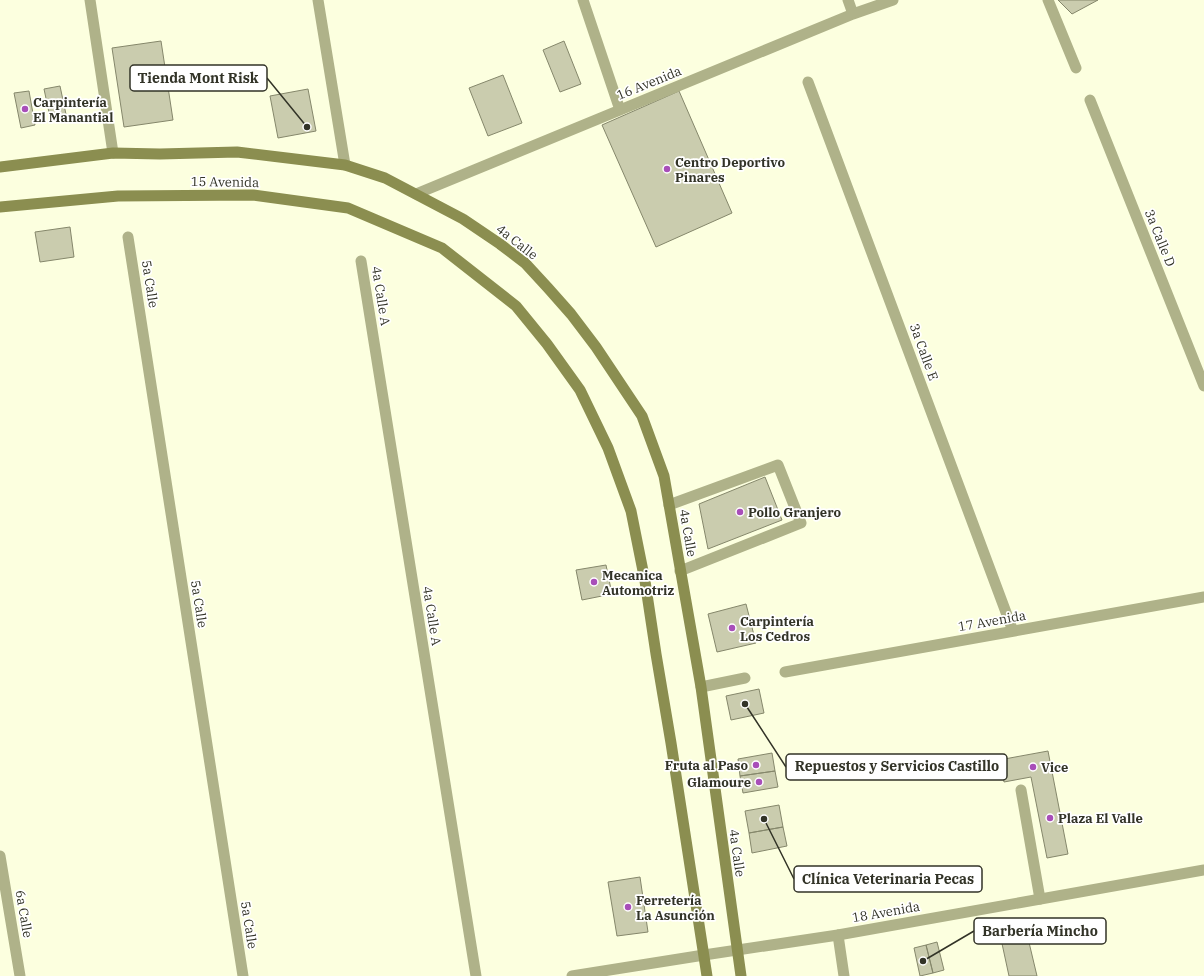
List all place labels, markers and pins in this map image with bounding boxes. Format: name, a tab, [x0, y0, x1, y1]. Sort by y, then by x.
callout: Tienda Mont Risk	[130, 65, 267, 91]
place label: Carpintería El Manantial	[33, 94, 114, 126]
marker: Carpintería El Manantial	[20, 104, 30, 114]
place label: Centro Deportivo Pinares	[675, 154, 785, 186]
marker: Centro Deportivo Pinares	[662, 164, 672, 174]
place label: Pollo Granjero	[748, 504, 842, 521]
marker: Pollo Granjero	[735, 507, 745, 517]
place label: Mecanica Automotriz	[602, 567, 674, 599]
marker: Mecanica Automotriz	[589, 577, 599, 587]
place label: Carpintería Los Cedros	[740, 613, 815, 645]
marker: Carpintería Los Cedros	[727, 623, 737, 633]
callout: Repuestos y Servicios Castillo	[786, 754, 1007, 780]
place label: Fruta al Paso	[665, 757, 748, 774]
place label: Vice	[1041, 759, 1068, 776]
marker: Fruta al Paso	[751, 760, 761, 770]
marker: Vice	[1028, 762, 1038, 772]
place label: Glamoure	[687, 774, 751, 791]
marker: Glamoure	[754, 777, 764, 787]
place label: Plaza El Valle	[1058, 810, 1143, 827]
marker: Plaza El Valle	[1045, 813, 1055, 823]
callout: Clínica Veterinaria Pecas	[794, 866, 982, 892]
place label: Ferretería La Asunción	[636, 892, 715, 924]
marker: Ferretería La Asunción	[623, 902, 633, 912]
callout: Barbería Mincho	[974, 918, 1106, 944]

